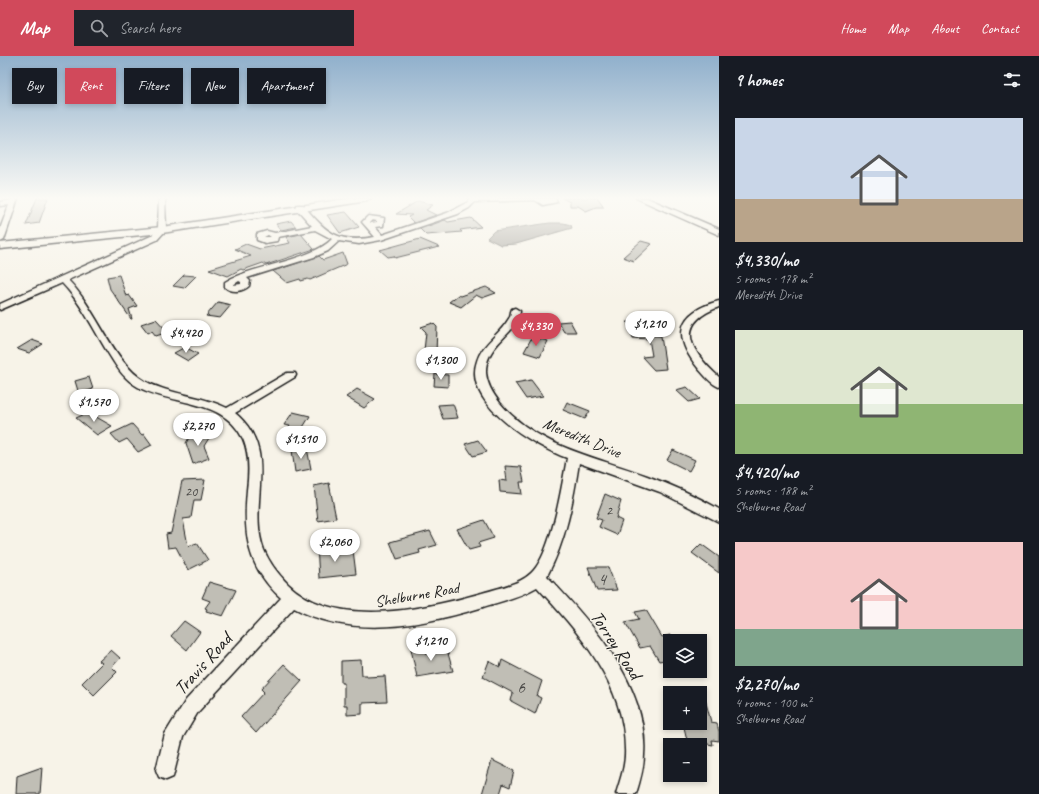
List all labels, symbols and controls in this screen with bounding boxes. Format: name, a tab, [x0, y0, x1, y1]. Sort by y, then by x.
search box	[74, 10, 354, 46]
text: Map	[20, 16, 50, 40]
icon: search	[88, 17, 110, 39]
text: Search here	[120, 19, 181, 38]
text: Home	[840, 20, 866, 37]
text: Map	[888, 20, 909, 37]
text: About	[931, 20, 959, 37]
text: Contact	[981, 20, 1019, 37]
chip: Buy	[12, 68, 57, 104]
chip: Rent	[65, 68, 116, 104]
chip: Filters	[124, 68, 183, 104]
chip: New	[191, 68, 239, 104]
chip: Apartment	[247, 68, 326, 104]
icon: filters	[1001, 69, 1023, 91]
text: 9 homes	[735, 70, 783, 91]
icon: home	[843, 144, 915, 216]
text: $4,330/mo	[735, 250, 798, 271]
text: 5 rooms · 178 m²	[735, 271, 811, 287]
text: Meredith Drive	[735, 287, 802, 303]
pin: $1,210	[617, 311, 683, 345]
pin: $4,330	[503, 313, 569, 347]
text: $1,210	[634, 316, 666, 332]
text: $4,330	[520, 318, 552, 334]
pin: $4,420	[153, 320, 219, 354]
text: $4,420	[170, 325, 202, 341]
pin: $1,300	[408, 347, 474, 381]
text: $1,300	[425, 352, 457, 368]
icon: home	[843, 356, 915, 428]
pin: $1,570	[61, 389, 127, 423]
text: $1,570	[78, 394, 110, 410]
pin: $2,270	[165, 413, 231, 447]
street label: Meredith Drive	[540, 413, 625, 463]
text: $2,270	[182, 418, 214, 434]
pin: $1,510	[268, 426, 334, 460]
text: $1,510	[285, 431, 317, 447]
text: $4,420/mo	[735, 462, 798, 483]
house number: 20	[185, 483, 199, 500]
text: 5 rooms · 188 m²	[735, 483, 811, 499]
text: Shelburne Road	[735, 499, 804, 515]
house number: 2	[606, 502, 614, 519]
pin: $2,060	[302, 529, 368, 563]
text: $2,060	[319, 534, 351, 550]
icon: home	[843, 568, 915, 640]
house number: 4	[598, 569, 608, 590]
street label: Shelburne Road	[373, 577, 463, 612]
street label: Torrey Road	[585, 606, 649, 687]
street label: Travis Road	[169, 625, 240, 700]
pin: $1,210	[398, 628, 464, 662]
text: $1,210	[415, 633, 447, 649]
map controls	[663, 634, 707, 782]
button: layers	[663, 634, 707, 678]
text: $2,270/mo	[735, 674, 798, 695]
house number: 6	[517, 677, 526, 698]
button: +	[663, 686, 707, 730]
text: 4 rooms · 100 m²	[735, 695, 811, 711]
text: Shelburne Road	[735, 711, 804, 727]
button: −	[663, 738, 707, 782]

